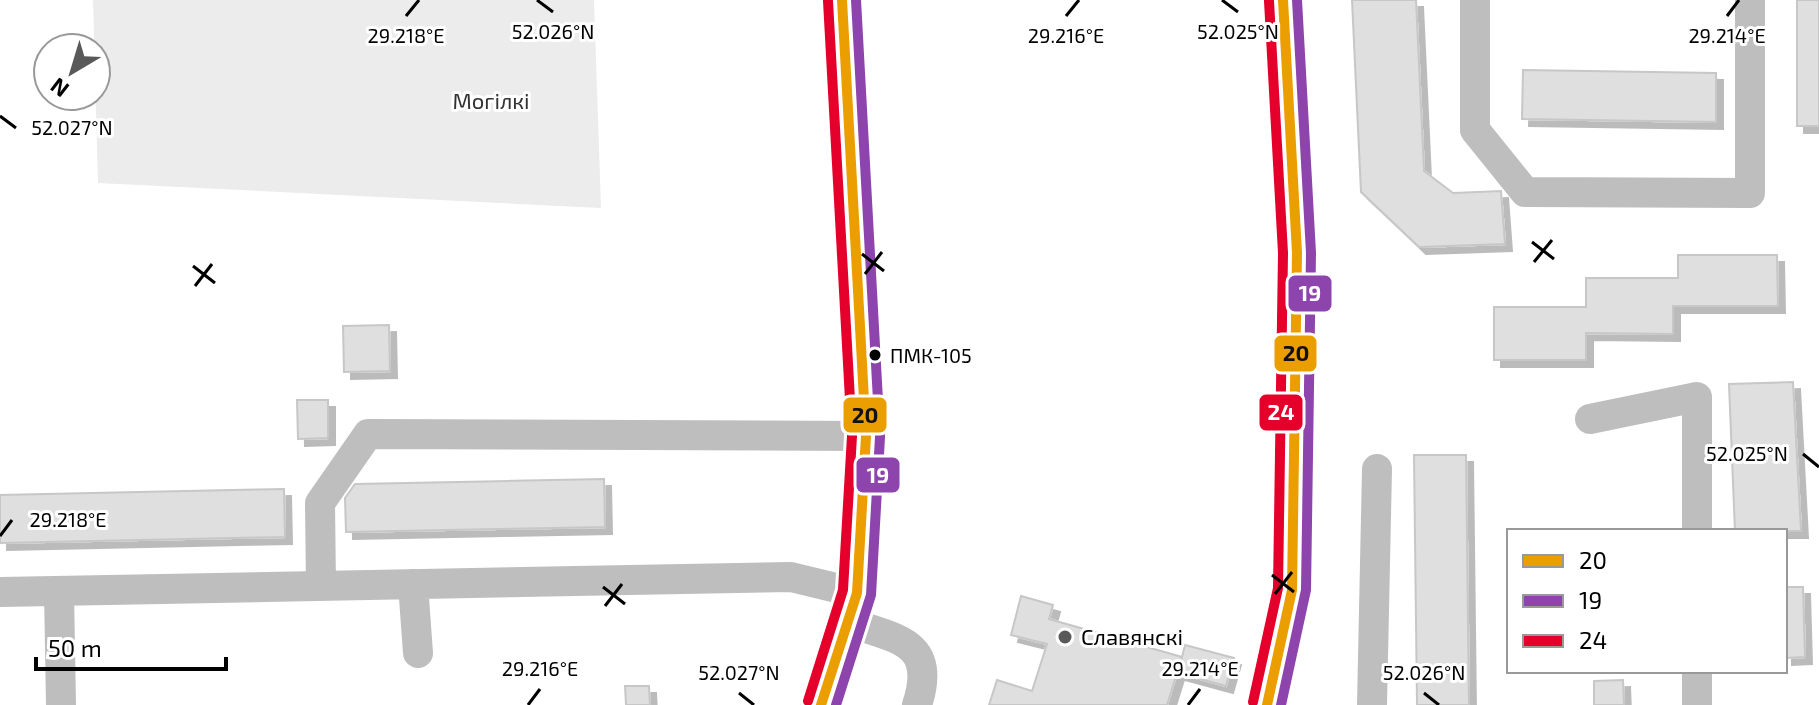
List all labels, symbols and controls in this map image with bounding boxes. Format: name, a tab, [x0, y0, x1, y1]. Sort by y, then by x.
text: 52.026°N	[512, 19, 594, 43]
text: 52.025°N	[1197, 19, 1279, 43]
text: 29.218°E	[367, 23, 445, 47]
text: 29.216°E	[1028, 23, 1104, 47]
text: 29.214°E	[1688, 23, 1766, 47]
north arrow	[32, 32, 112, 112]
text: N	[45, 73, 73, 104]
park label: Могілкі	[452, 87, 530, 113]
text: 52.027°N	[31, 115, 113, 139]
line badge: 19	[1287, 274, 1333, 313]
text: 19	[1299, 279, 1321, 305]
line badge: 20	[1273, 334, 1318, 373]
text: 20	[1283, 339, 1309, 365]
place label: ПМК-105	[890, 343, 972, 367]
marker: ПМК-105	[867, 347, 883, 363]
line badge: 24	[1258, 393, 1304, 432]
line badge: 20	[842, 396, 888, 434]
text: 24	[1268, 398, 1294, 424]
text: 20	[852, 401, 878, 427]
text: 52.025°N	[1706, 441, 1788, 465]
line badge: 19	[855, 456, 901, 494]
text: 19	[867, 461, 889, 487]
text: 29.218°E	[29, 507, 107, 531]
legend	[1507, 529, 1787, 673]
text: 20	[1579, 545, 1607, 574]
text: 19	[1579, 585, 1602, 614]
scale bar	[36, 621, 226, 671]
place label: Славянскі	[1081, 623, 1183, 649]
text: 24	[1579, 625, 1607, 654]
marker: Славянскі	[1056, 628, 1074, 646]
text: 50 m	[48, 633, 102, 662]
text: 29.216°E	[502, 656, 578, 680]
text: 29.214°E	[1161, 656, 1239, 680]
text: 52.027°N	[698, 660, 780, 684]
text: 52.026°N	[1383, 660, 1465, 684]

